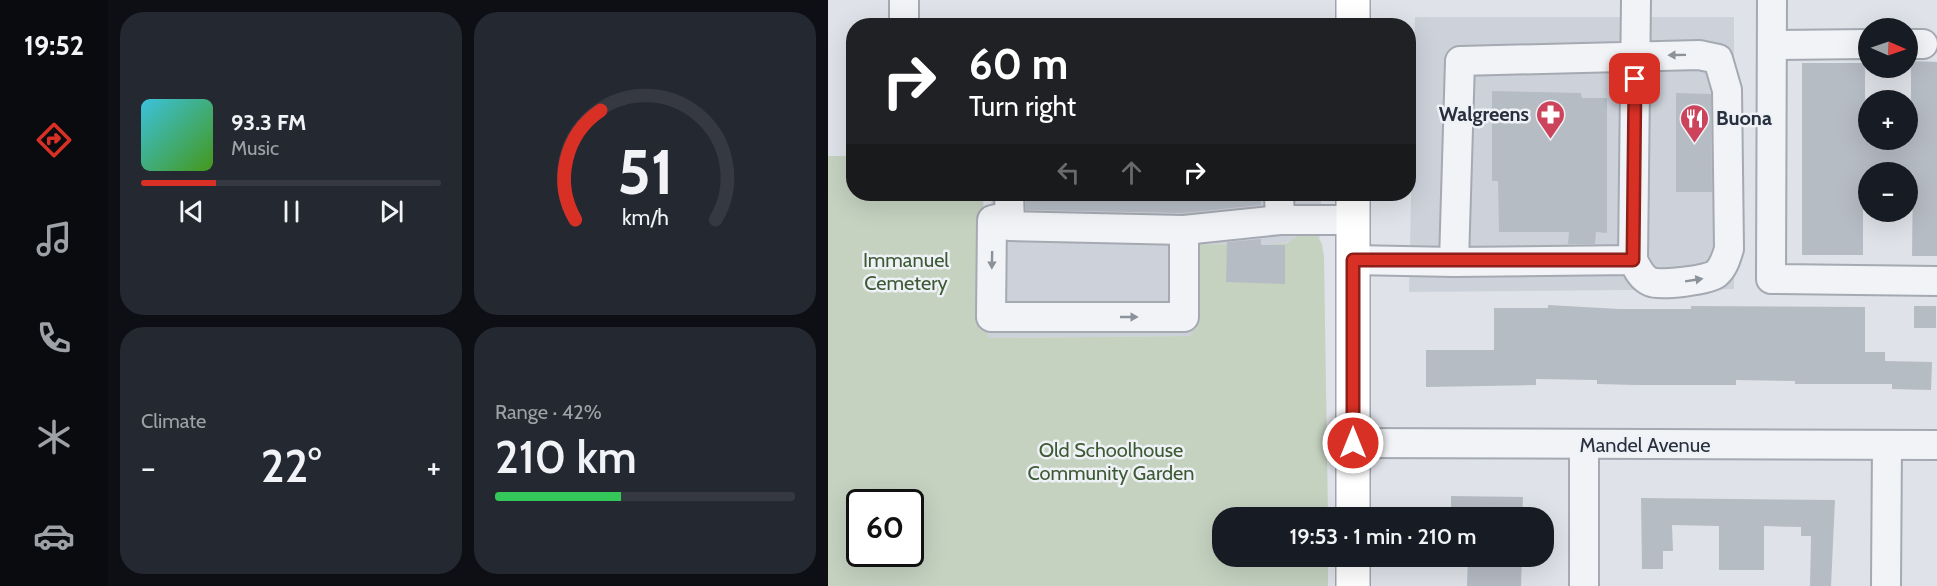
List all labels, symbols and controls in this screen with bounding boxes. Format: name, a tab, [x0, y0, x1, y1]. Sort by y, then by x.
north arrow	[1858, 18, 1918, 78]
map controls	[1858, 18, 1918, 222]
text: 19:52	[24, 29, 84, 62]
text: 60 m	[969, 38, 1068, 90]
icon: right	[870, 42, 948, 120]
one-way arrow	[1667, 50, 1686, 60]
pin	[1609, 53, 1660, 104]
icon: arrive	[1618, 62, 1651, 95]
text: Turn right	[969, 90, 1076, 123]
button: +	[1858, 90, 1918, 150]
pharmacy icon: Walgreens	[1534, 98, 1566, 140]
place label: Walgreens	[1439, 102, 1529, 126]
restaurant icon: Buona	[1679, 102, 1711, 144]
place label: Buona	[1716, 106, 1772, 130]
text: 93.3 FM	[231, 109, 306, 136]
icon: directions	[33, 119, 75, 161]
text: 51	[617, 135, 673, 211]
text: Music	[231, 136, 279, 160]
icon: left	[1052, 156, 1085, 189]
icon: ahead	[1115, 156, 1148, 189]
icon: right	[1178, 156, 1211, 189]
button: −	[1858, 162, 1918, 222]
icon: previous	[175, 195, 208, 228]
icon: pause	[275, 195, 308, 228]
icon: next	[375, 195, 408, 228]
text: km/h	[622, 205, 668, 231]
icon: music	[33, 218, 75, 260]
park label: Immanuel Cemetery	[863, 248, 949, 295]
one-way arrow	[987, 250, 997, 269]
one-way arrow	[1685, 275, 1704, 284]
one-way arrow	[1119, 312, 1138, 322]
icon: phone	[33, 317, 75, 359]
text: Range · 42%	[495, 400, 602, 424]
text: Climate	[141, 409, 206, 433]
position arrow	[1321, 411, 1385, 475]
icon: climate	[33, 416, 75, 458]
text: 210 km	[495, 430, 637, 484]
street label: Mandel Avenue	[1580, 433, 1710, 457]
park label: Old Schoolhouse Community Garden	[1028, 438, 1194, 485]
text: 22°	[261, 439, 321, 493]
text: −	[141, 447, 156, 487]
text: +	[426, 447, 441, 487]
speed limit sign: 60	[846, 489, 924, 567]
icon: car	[33, 515, 75, 557]
text: 19:53 · 1 min · 210 m	[1290, 523, 1476, 550]

